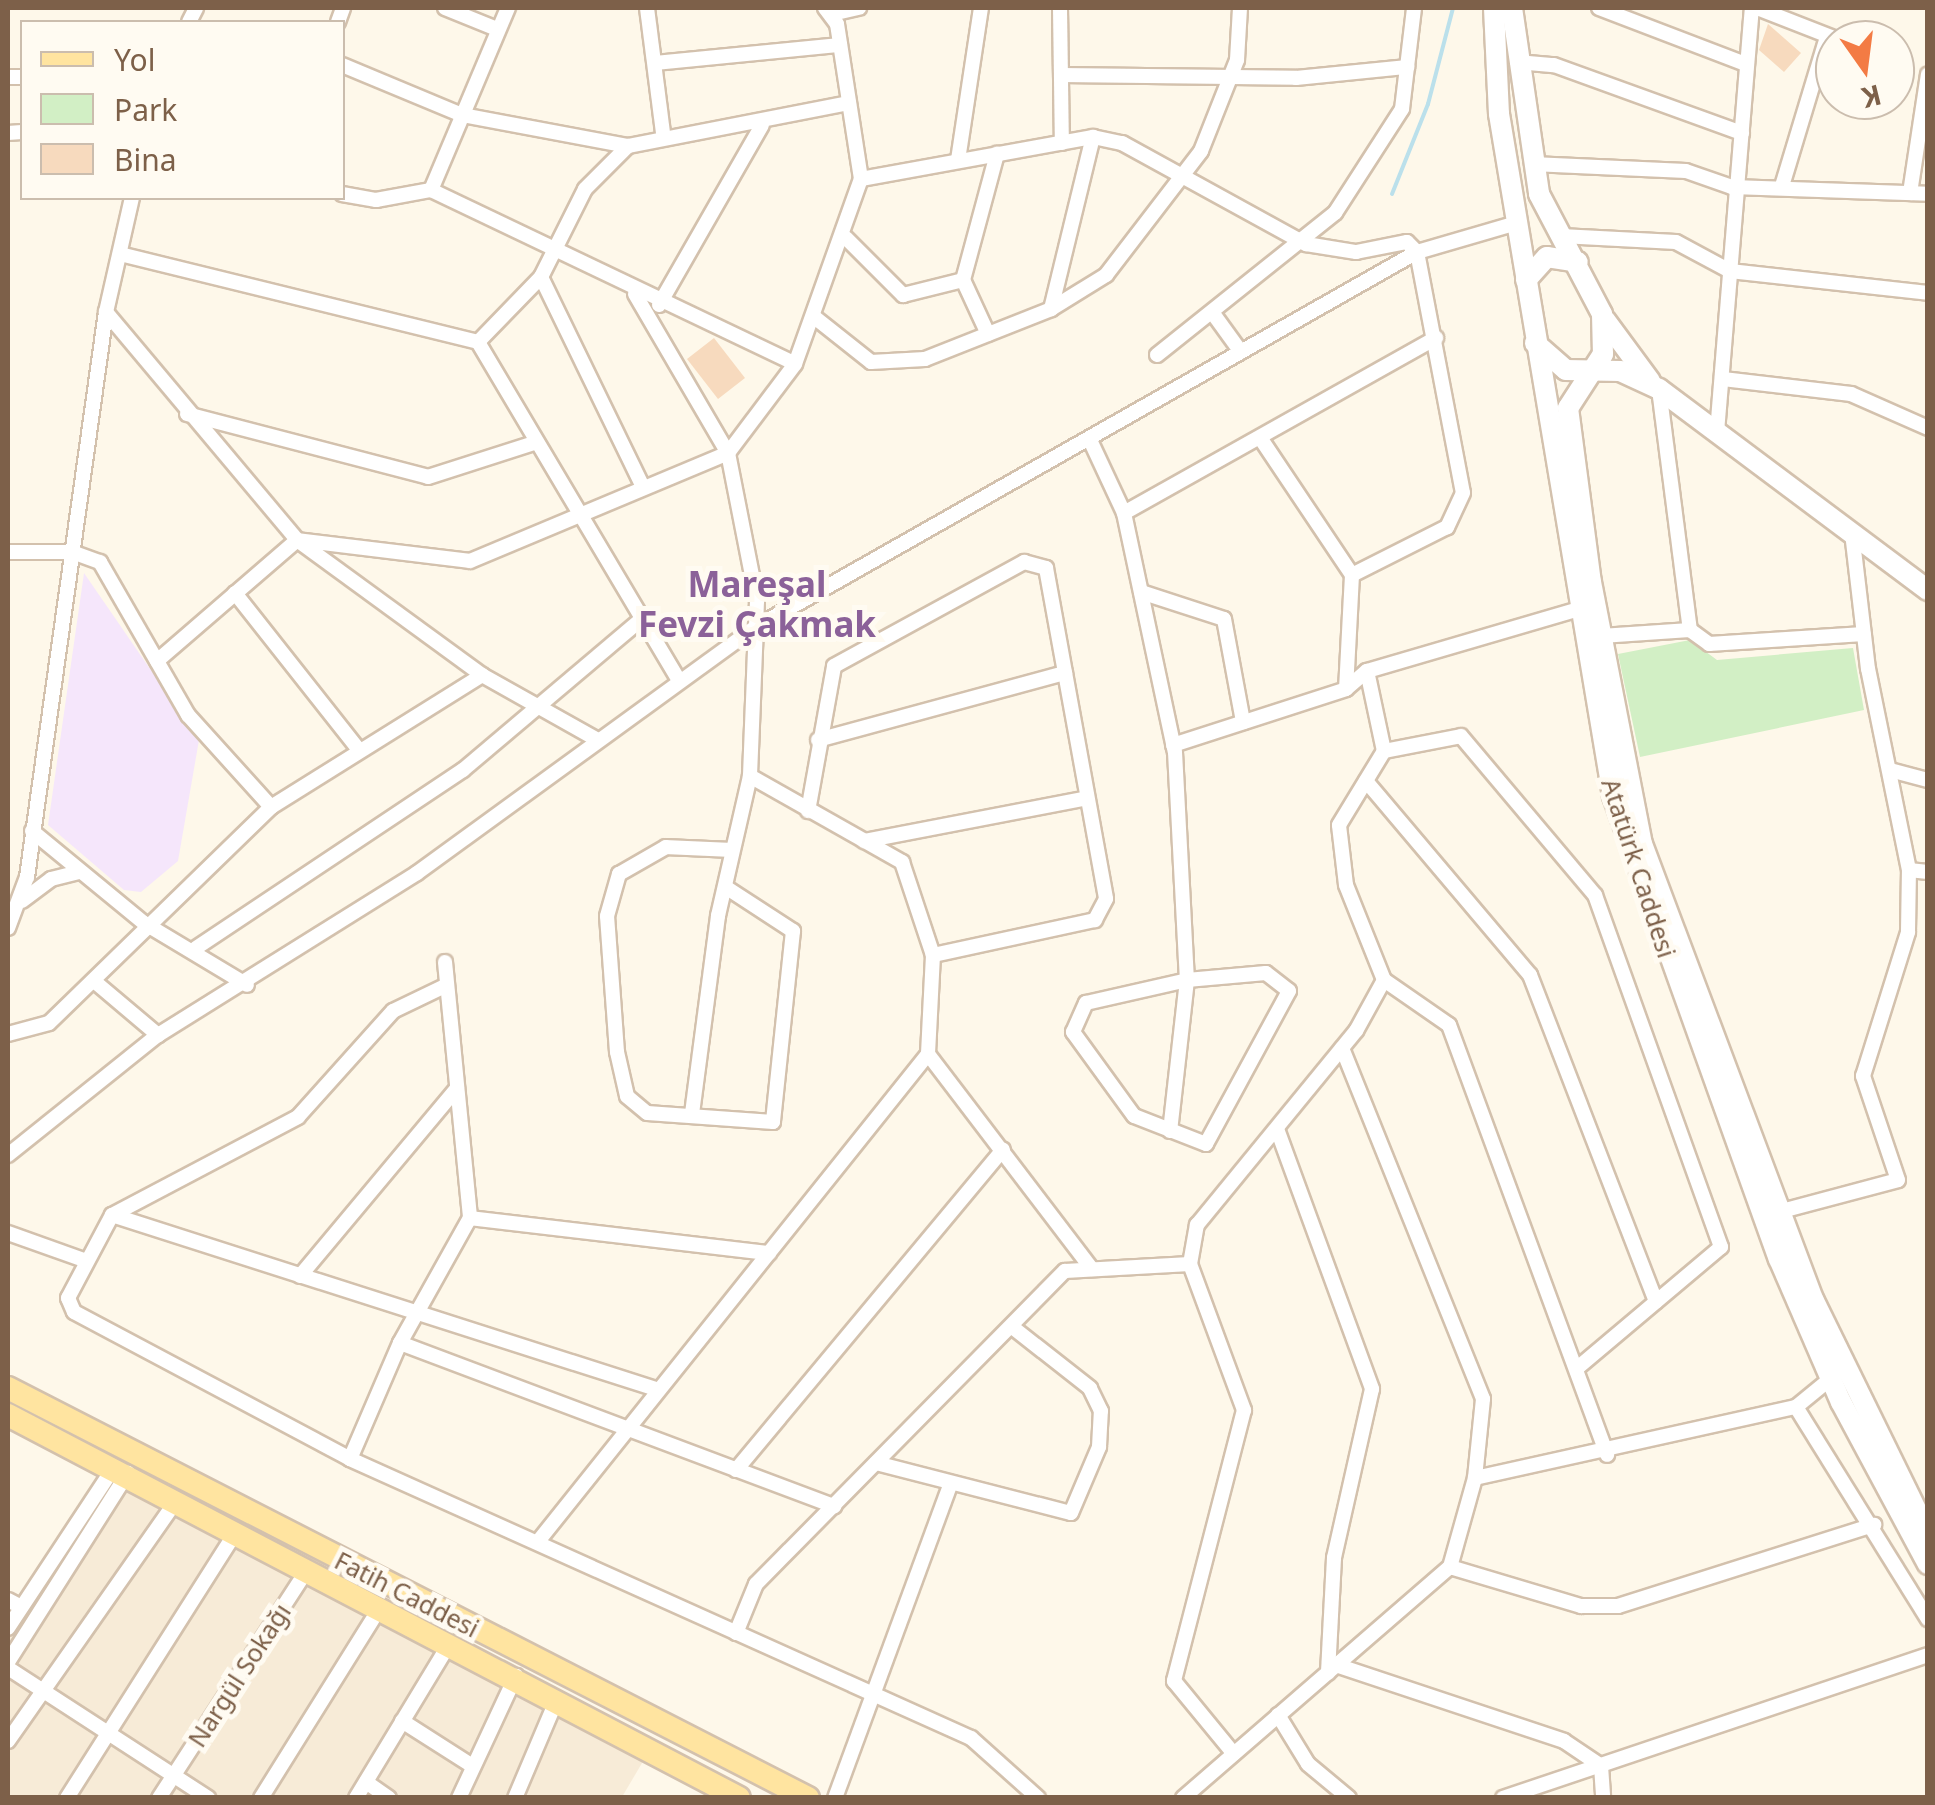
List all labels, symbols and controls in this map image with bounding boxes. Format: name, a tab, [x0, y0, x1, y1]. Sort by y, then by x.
legend	[20, 20, 345, 200]
north arrow	[1815, 20, 1915, 120]
text: Yol	[114, 39, 155, 80]
text: K	[1858, 76, 1885, 118]
text: Park	[114, 89, 177, 130]
text: Bina	[114, 139, 177, 180]
district label: Mareşal Fevzi Çakmak	[638, 563, 876, 645]
street label: Atatürk Caddesi	[1596, 775, 1682, 961]
street label: Fatih Caddesi	[330, 1545, 484, 1643]
street label: Nargül Sokağı	[182, 1598, 296, 1752]

